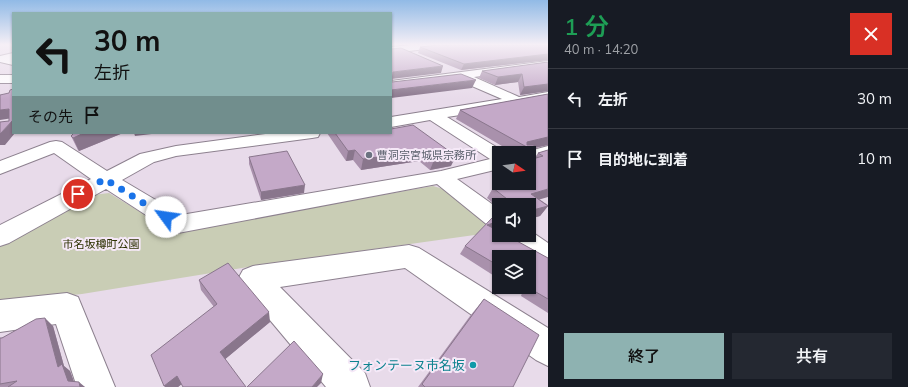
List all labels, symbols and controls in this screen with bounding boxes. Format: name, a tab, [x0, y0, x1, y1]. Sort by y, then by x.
text: 1 分	[564, 11, 609, 41]
button: close	[850, 13, 892, 55]
text: 30 m	[94, 23, 160, 58]
icon: left	[28, 28, 80, 80]
text: 40 m · 14:20	[564, 41, 638, 57]
text: 左折	[94, 61, 130, 84]
icon: left	[564, 88, 586, 110]
text: 30 m	[857, 89, 892, 108]
text: 左折	[598, 90, 628, 109]
icon: arrive	[81, 104, 103, 126]
text: その先	[28, 107, 73, 126]
north arrow	[492, 146, 536, 190]
map controls	[492, 146, 536, 294]
place label: 曹洞宗宮城県宗務所	[377, 148, 477, 162]
icon: arrive	[564, 148, 586, 170]
text: 10 m	[857, 149, 892, 168]
marker: 曹洞宗宮城県宗務所	[364, 150, 374, 160]
text: 目的地に到着	[598, 150, 688, 169]
pin	[61, 177, 95, 211]
icon: arrive	[67, 183, 89, 205]
position arrow	[145, 196, 187, 238]
button: sound	[492, 198, 536, 242]
park label: 市名坂樽町公園	[63, 237, 140, 251]
button: layers	[492, 250, 536, 294]
button: 終了	[564, 333, 724, 379]
button: 共有	[732, 333, 892, 379]
place label: フォンテーヌ市名坂	[348, 357, 465, 373]
marker: フォンテーヌ市名坂	[468, 360, 478, 370]

